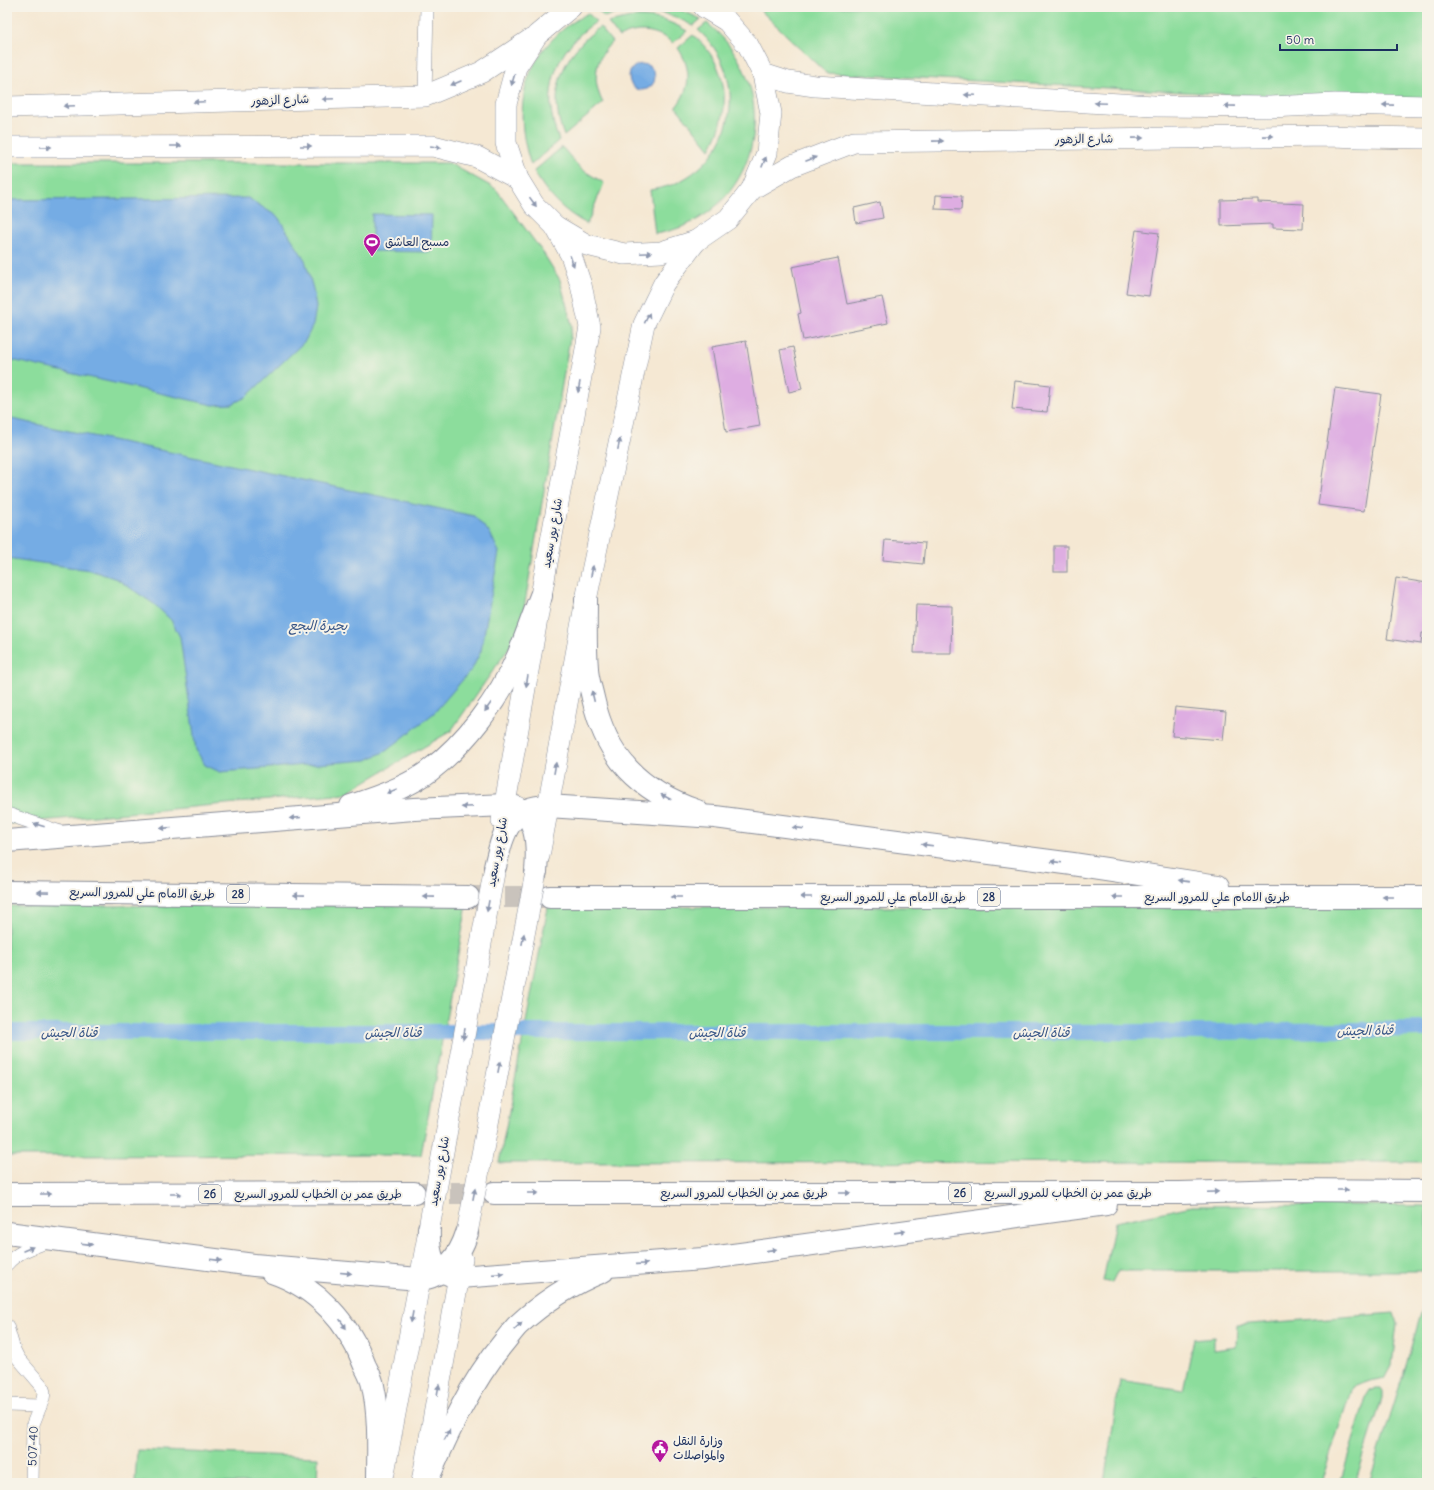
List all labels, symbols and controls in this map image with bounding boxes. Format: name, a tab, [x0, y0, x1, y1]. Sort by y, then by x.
scale bar	[1280, 26, 1397, 52]
text: 50 m	[1286, 32, 1315, 47]
one-way arrow	[510, 74, 516, 86]
one-way arrow	[449, 81, 461, 87]
street label: شارع الزهور	[250, 91, 309, 110]
one-way arrow	[963, 92, 976, 98]
one-way arrow	[321, 96, 334, 102]
one-way arrow	[192, 99, 205, 105]
one-way arrow	[1094, 99, 1106, 106]
one-way arrow	[1381, 102, 1394, 108]
one-way arrow	[62, 103, 75, 109]
one-way arrow	[1223, 103, 1236, 109]
street label: شارع الزهور	[1054, 130, 1113, 149]
one-way arrow	[1262, 133, 1275, 139]
one-way arrow	[1132, 135, 1145, 141]
one-way arrow	[932, 138, 945, 144]
one-way arrow	[170, 143, 183, 149]
one-way arrow	[300, 143, 313, 149]
one-way arrow	[40, 144, 53, 150]
one-way arrow	[430, 144, 442, 150]
one-way arrow	[806, 155, 818, 161]
one-way arrow	[760, 156, 767, 168]
one-way arrow	[529, 197, 537, 208]
sports icon: مسبح العاشق	[362, 232, 382, 257]
place label: مسبح العاشق	[385, 234, 449, 251]
one-way arrow	[640, 250, 653, 256]
one-way arrow	[570, 255, 576, 267]
one-way arrow	[644, 312, 651, 323]
one-way arrow	[576, 381, 582, 393]
one-way arrow	[617, 438, 623, 450]
street label: شارع بور سعيد	[538, 497, 567, 569]
one-way arrow	[590, 565, 596, 578]
water label: بحيرة البجع	[288, 617, 348, 635]
one-way arrow	[524, 675, 530, 687]
one-way arrow	[589, 690, 595, 702]
one-way arrow	[484, 701, 492, 712]
one-way arrow	[553, 762, 559, 774]
one-way arrow	[385, 788, 397, 794]
one-way arrow	[660, 794, 672, 800]
one-way arrow	[461, 803, 473, 810]
one-way arrow	[289, 814, 301, 821]
street label: شارع بور سعيد	[483, 816, 512, 888]
one-way arrow	[33, 822, 45, 828]
one-way arrow	[160, 825, 172, 832]
one-way arrow	[792, 825, 804, 831]
one-way arrow	[921, 842, 933, 848]
one-way arrow	[1049, 859, 1062, 865]
one-way arrow	[1178, 878, 1190, 884]
street label: طريق الامام علي للمرور السريع	[69, 884, 215, 905]
road number: 28	[227, 885, 249, 903]
road number: 28	[978, 888, 1000, 906]
one-way arrow	[36, 889, 49, 895]
street label: طريق الامام علي للمرور السريع	[820, 889, 966, 908]
street label: طريق الامام علي للمرور السريع	[1144, 889, 1290, 908]
one-way arrow	[292, 892, 305, 898]
one-way arrow	[422, 894, 435, 900]
one-way arrow	[669, 894, 682, 900]
one-way arrow	[799, 894, 812, 900]
one-way arrow	[1111, 894, 1124, 900]
one-way arrow	[1381, 894, 1394, 900]
one-way arrow	[484, 900, 490, 912]
one-way arrow	[521, 933, 527, 945]
water label: قناة الجيش	[1337, 1021, 1395, 1039]
water label: قناة الجيش	[41, 1024, 99, 1041]
water label: قناة الجيش	[365, 1024, 423, 1041]
water label: قناة الجيش	[689, 1024, 747, 1041]
water label: قناة الجيش	[1013, 1024, 1071, 1041]
one-way arrow	[461, 1027, 467, 1040]
one-way arrow	[496, 1061, 502, 1073]
street label: شارع بور سعيد	[425, 1135, 454, 1207]
road number: 26	[949, 1184, 971, 1202]
road number: 26	[199, 1185, 221, 1203]
street label: طريق عمر بن الخطاب للمرور السريع	[660, 1185, 828, 1202]
street label: طريق عمر بن الخطاب للمرور السريع	[984, 1185, 1152, 1202]
street label: طريق عمر بن الخطاب للمرور السريع	[234, 1186, 402, 1203]
one-way arrow	[1337, 1187, 1350, 1193]
one-way arrow	[472, 1188, 478, 1200]
one-way arrow	[1207, 1189, 1220, 1195]
one-way arrow	[527, 1190, 540, 1196]
one-way arrow	[839, 1190, 852, 1196]
one-way arrow	[40, 1191, 53, 1197]
one-way arrow	[170, 1191, 183, 1197]
one-way arrow	[894, 1229, 906, 1235]
one-way arrow	[81, 1240, 93, 1247]
one-way arrow	[23, 1246, 34, 1252]
one-way arrow	[765, 1246, 777, 1253]
one-way arrow	[210, 1257, 222, 1263]
one-way arrow	[636, 1260, 648, 1267]
one-way arrow	[340, 1269, 352, 1276]
one-way arrow	[492, 1271, 504, 1278]
one-way arrow	[409, 1311, 415, 1323]
one-way arrow	[339, 1319, 347, 1330]
one-way arrow	[513, 1321, 523, 1331]
one-way arrow	[436, 1383, 442, 1396]
street label: 507-40	[24, 1426, 41, 1466]
one-way arrow	[444, 1429, 451, 1440]
place label: وزارة النقل والمواصلات	[673, 1433, 725, 1463]
public building icon: وزارة النقل والمواصلات	[650, 1438, 670, 1463]

